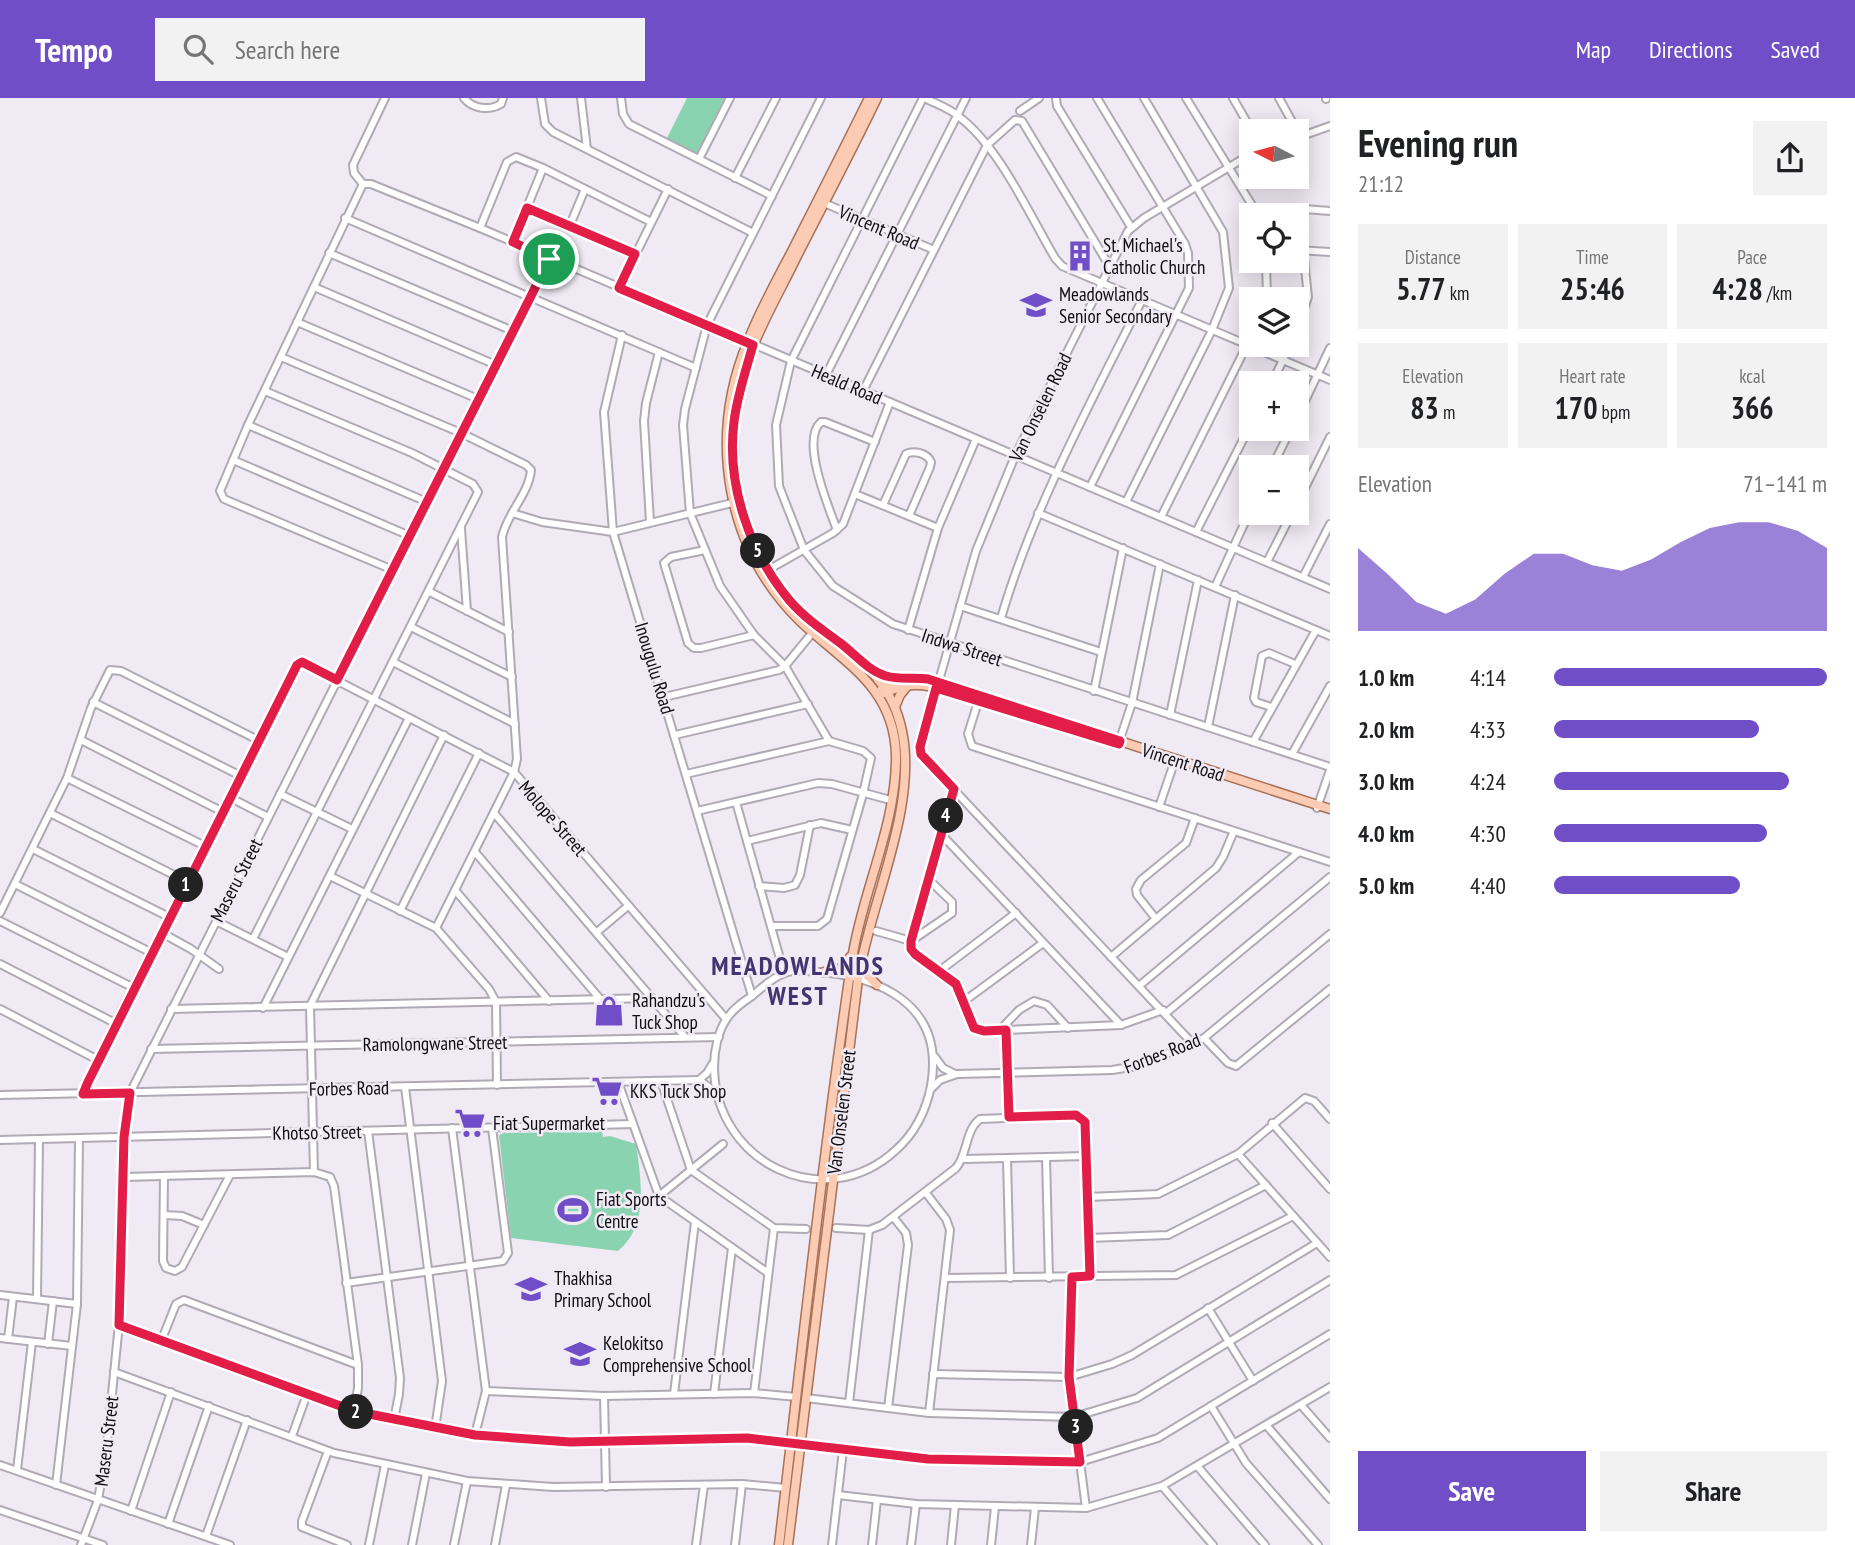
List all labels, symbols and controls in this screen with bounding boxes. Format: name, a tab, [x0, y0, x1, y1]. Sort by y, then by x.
search box	[155, 18, 645, 81]
text: Tempo	[35, 28, 113, 71]
icon: search	[179, 30, 217, 68]
text: Search here	[235, 33, 340, 66]
text: Map	[1576, 34, 1611, 65]
text: Directions	[1649, 34, 1733, 65]
text: Saved	[1771, 34, 1820, 65]
text: Evening run	[1358, 118, 1518, 167]
north arrow	[1239, 119, 1309, 189]
map controls	[1239, 119, 1309, 525]
button: share	[1753, 121, 1827, 195]
text: 21:12	[1358, 169, 1404, 198]
street label: Vincent Road	[834, 199, 923, 255]
button: locate	[1239, 203, 1309, 273]
pin	[519, 229, 579, 289]
place label: St. Michael's Catholic Church	[1103, 233, 1205, 279]
building icon: St. Michael's Catholic Church	[1063, 239, 1097, 273]
icon: arrive	[530, 240, 568, 278]
text: Distance	[1405, 245, 1461, 269]
text: Time	[1576, 245, 1609, 269]
text: Pace	[1737, 245, 1767, 269]
text: 5.77	[1396, 269, 1446, 308]
text: 25:46	[1560, 269, 1625, 308]
text: 4:28	[1712, 269, 1763, 308]
text: km	[1446, 281, 1469, 305]
text: /km	[1763, 281, 1792, 305]
place label: Meadowlands Senior Secondary	[1059, 282, 1173, 328]
button: layers	[1239, 287, 1309, 357]
school or university icon: Meadowlands Senior Secondary	[1019, 288, 1053, 322]
street label: Van Onselen Road	[1003, 349, 1077, 466]
street label: Heald Road	[808, 358, 886, 410]
text: Elevation	[1402, 364, 1463, 388]
text: Heart rate	[1559, 364, 1626, 388]
text: kcal	[1739, 364, 1765, 388]
button: +	[1239, 371, 1309, 441]
text: 83	[1410, 388, 1439, 427]
text: 170	[1555, 388, 1598, 427]
text: 366	[1731, 388, 1774, 427]
text: m	[1439, 400, 1455, 424]
text: bpm	[1598, 400, 1630, 424]
button: −	[1239, 455, 1309, 525]
text: Elevation	[1358, 469, 1432, 498]
text: 71–141 m	[1743, 469, 1827, 498]
pin: 5	[740, 533, 776, 568]
text: 5	[753, 538, 762, 562]
street label: Inougulu Road	[630, 619, 680, 717]
street label: Indwa Street	[919, 623, 1006, 672]
text: 1.0 km	[1358, 663, 1414, 692]
text: 4:14	[1470, 663, 1506, 692]
text: 2.0 km	[1358, 715, 1414, 744]
text: 4:33	[1470, 715, 1506, 744]
street label: Vincent Road	[1138, 737, 1227, 787]
text: 3.0 km	[1358, 767, 1414, 796]
text: 4:24	[1470, 767, 1506, 796]
street label: Molope Street	[514, 775, 593, 861]
pin: 4	[928, 798, 964, 834]
text: 4	[941, 803, 950, 827]
text: 4.0 km	[1358, 819, 1414, 848]
text: 4:30	[1470, 819, 1506, 848]
street label: Maseru Street	[205, 833, 268, 926]
pin: 1	[168, 868, 204, 902]
text: 5.0 km	[1358, 871, 1414, 900]
text: 4:40	[1470, 871, 1506, 900]
text: 1	[181, 872, 190, 896]
district label: MEADOWLANDS WEST	[711, 949, 885, 1012]
place label: Rahandzu's Tuck Shop	[632, 988, 705, 1034]
shop icon: Rahandzu's Tuck Shop	[592, 994, 626, 1028]
street label: Forbes Road	[1120, 1027, 1204, 1079]
street label: Ramolongwane Street	[362, 1030, 508, 1056]
street label: Van Onselen Street	[821, 1048, 861, 1176]
supermarket icon: KKS Tuck Shop	[590, 1074, 624, 1108]
street label: Forbes Road	[309, 1075, 389, 1101]
place label: KKS Tuck Shop	[630, 1079, 726, 1103]
supermarket icon: Fiat Supermarket	[453, 1106, 487, 1140]
place label: Fiat Supermarket	[493, 1111, 606, 1135]
street label: Khotso Street	[272, 1119, 363, 1145]
place label: Fiat Sports Centre	[596, 1187, 667, 1233]
sports icon: Fiat Sports Centre	[556, 1193, 590, 1227]
place label: Thakhisa Primary School	[554, 1266, 652, 1312]
school or university icon: Thakhisa Primary School	[514, 1272, 548, 1306]
place label: Kelokitso Comprehensive School	[603, 1331, 752, 1377]
school or university icon: Kelokitso Comprehensive School	[563, 1337, 597, 1371]
street label: Maseru Street	[89, 1394, 124, 1488]
pin: 2	[338, 1394, 374, 1430]
text: 2	[351, 1399, 360, 1423]
pin: 3	[1058, 1410, 1094, 1444]
text: 3	[1071, 1414, 1080, 1438]
button: Save	[1358, 1451, 1586, 1531]
button: Share	[1600, 1451, 1827, 1531]

